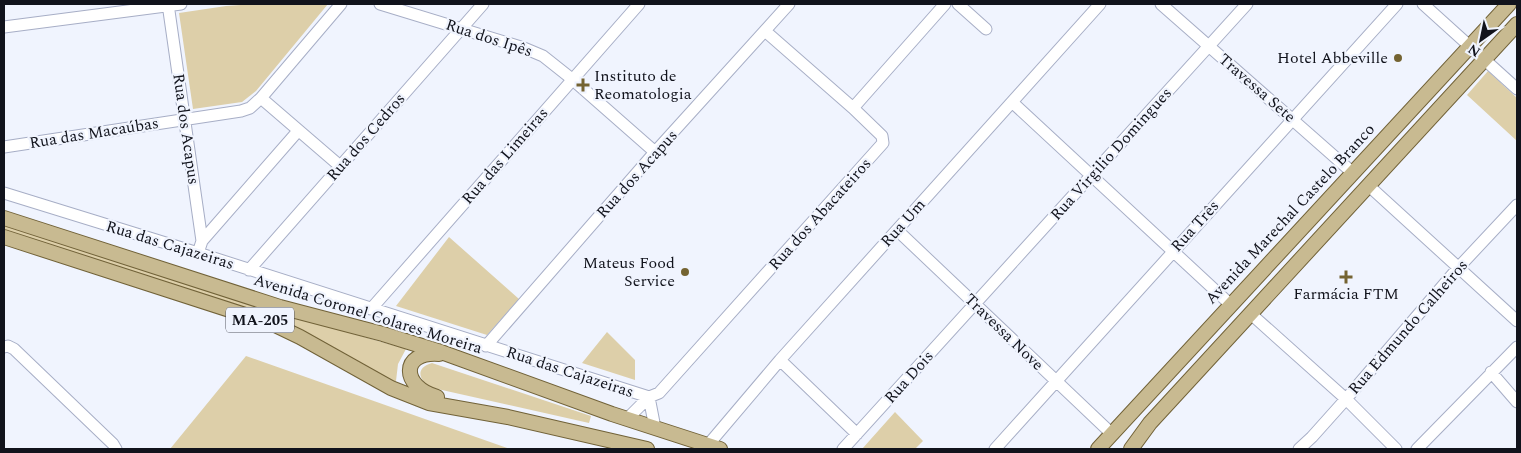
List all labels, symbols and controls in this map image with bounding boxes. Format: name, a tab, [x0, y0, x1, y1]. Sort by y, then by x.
street label: Rua dos Ipês	[443, 13, 535, 63]
north arrow	[1456, 15, 1506, 65]
text: N	[1464, 39, 1485, 62]
place label: Hotel Abbeville	[1277, 46, 1388, 70]
street label: Travessa Sete	[1213, 48, 1301, 128]
marker: Hotel Abbeville	[1392, 52, 1404, 64]
place label: Instituto de Reomatologia	[594, 64, 692, 106]
street label: Rua dos Acapus	[166, 72, 206, 186]
marker: Instituto de Reomatologia	[576, 78, 590, 92]
street label: Rua Virgilio Domingues	[1045, 82, 1177, 226]
street label: Rua dos Cedros	[321, 88, 411, 186]
street label: Rua das Limeiras	[456, 102, 554, 210]
street label: Rua das Macaúbas	[28, 111, 160, 155]
street label: Avenida Marechal Castelo Branco	[1199, 118, 1381, 310]
street label: Rua dos Acapus	[591, 124, 683, 224]
street label: Rua dos Abacateiros	[763, 152, 877, 276]
street label: Rua Um	[875, 193, 931, 252]
street label: Rua Três	[1165, 195, 1225, 257]
street label: Rua das Cajazeiras	[103, 214, 237, 276]
place label: Mateus Food Service	[583, 251, 675, 293]
street label: Rua Edmundo Calheiros	[1342, 254, 1474, 400]
marker: Mateus Food Service	[679, 266, 691, 278]
street label: Avenida Coronel Colares Moreira	[251, 268, 485, 360]
marker: Farmácia FTM	[1340, 271, 1352, 283]
place label: Farmácia FTM	[1293, 282, 1399, 306]
street label: Travessa Nove	[959, 288, 1049, 376]
road number: MA-205	[226, 308, 294, 332]
street label: Rua das Cajazeiras	[503, 340, 637, 404]
street label: Rua Dois	[879, 345, 939, 409]

